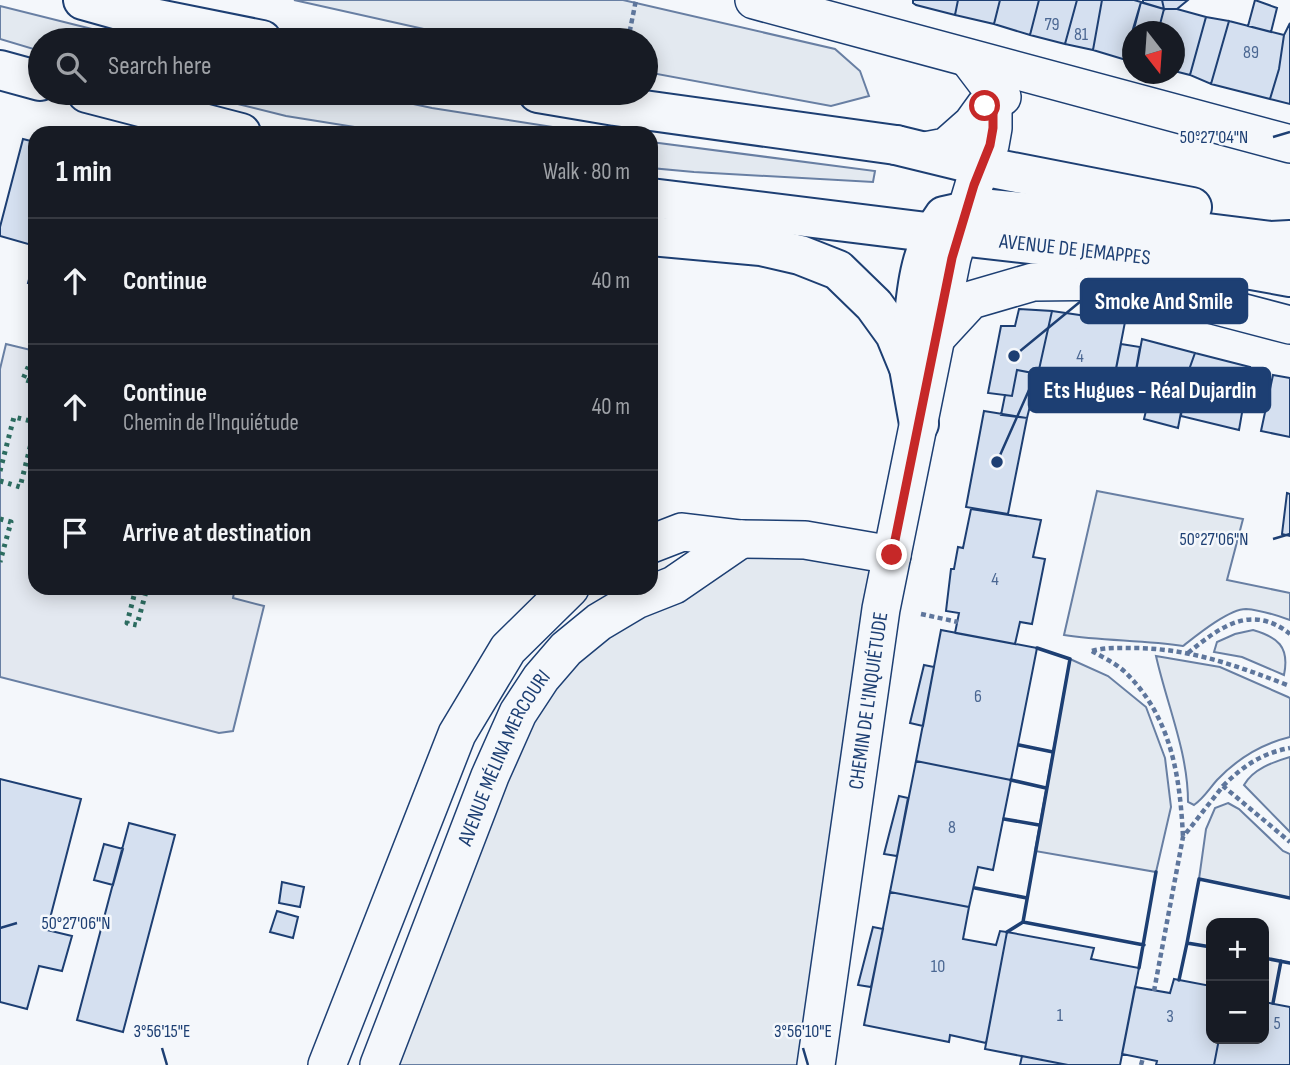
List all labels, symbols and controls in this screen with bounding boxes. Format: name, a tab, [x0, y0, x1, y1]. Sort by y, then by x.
house number: 79	[1044, 14, 1060, 35]
north arrow	[1122, 21, 1185, 84]
house number: 81	[1074, 24, 1089, 45]
search box	[28, 28, 658, 105]
house number: 89	[1243, 42, 1259, 63]
icon: search	[52, 48, 90, 86]
text: Search here	[108, 51, 211, 82]
route start	[969, 90, 1000, 121]
text: 50°27'04"N	[1180, 127, 1248, 148]
text: 1 min	[56, 154, 112, 190]
text: Walk · 80 m	[543, 158, 630, 186]
street label: AVENUE DE JEMAPPES	[997, 228, 1152, 270]
icon: ahead	[56, 262, 94, 300]
text: Continue	[123, 266, 207, 297]
text: 40 m	[592, 267, 630, 295]
callout: Smoke And Smile	[1081, 279, 1247, 323]
text: Smoke And Smile	[1095, 288, 1233, 316]
house number: 4	[1076, 346, 1084, 367]
callout: Ets Hugues - Réal Dujardin	[1029, 368, 1270, 412]
text: Ets Hugues - Réal Dujardin	[1043, 377, 1257, 405]
text: Continue	[123, 378, 207, 409]
icon: ahead	[56, 388, 94, 426]
text: 40 m	[592, 393, 630, 421]
text: Chemin de l'Inquiétude	[123, 409, 299, 437]
icon: arrive	[56, 514, 94, 552]
text: Arrive at destination	[123, 518, 311, 549]
text: 50°27'06"N	[1180, 529, 1248, 550]
route end	[876, 539, 907, 570]
house number: 4	[991, 569, 999, 590]
street label: CHEMIN DE L'INQUIÉTUDE	[843, 610, 893, 791]
street label: AVENUE MÉLINA MERCOURI	[452, 664, 555, 850]
house number: 6	[974, 686, 982, 707]
house number: 8	[948, 817, 956, 838]
text: 50°27'06"N	[42, 913, 110, 934]
map controls	[1206, 918, 1269, 1044]
button: +	[1206, 918, 1269, 981]
house number: 10	[931, 956, 945, 977]
button: −	[1206, 981, 1269, 1044]
house number: 1	[1057, 1005, 1064, 1026]
house number: 3	[1166, 1006, 1174, 1027]
house number: 5	[1273, 1013, 1281, 1034]
text: 3°56'15"E	[133, 1021, 191, 1042]
text: 3°56'10"E	[774, 1021, 832, 1042]

